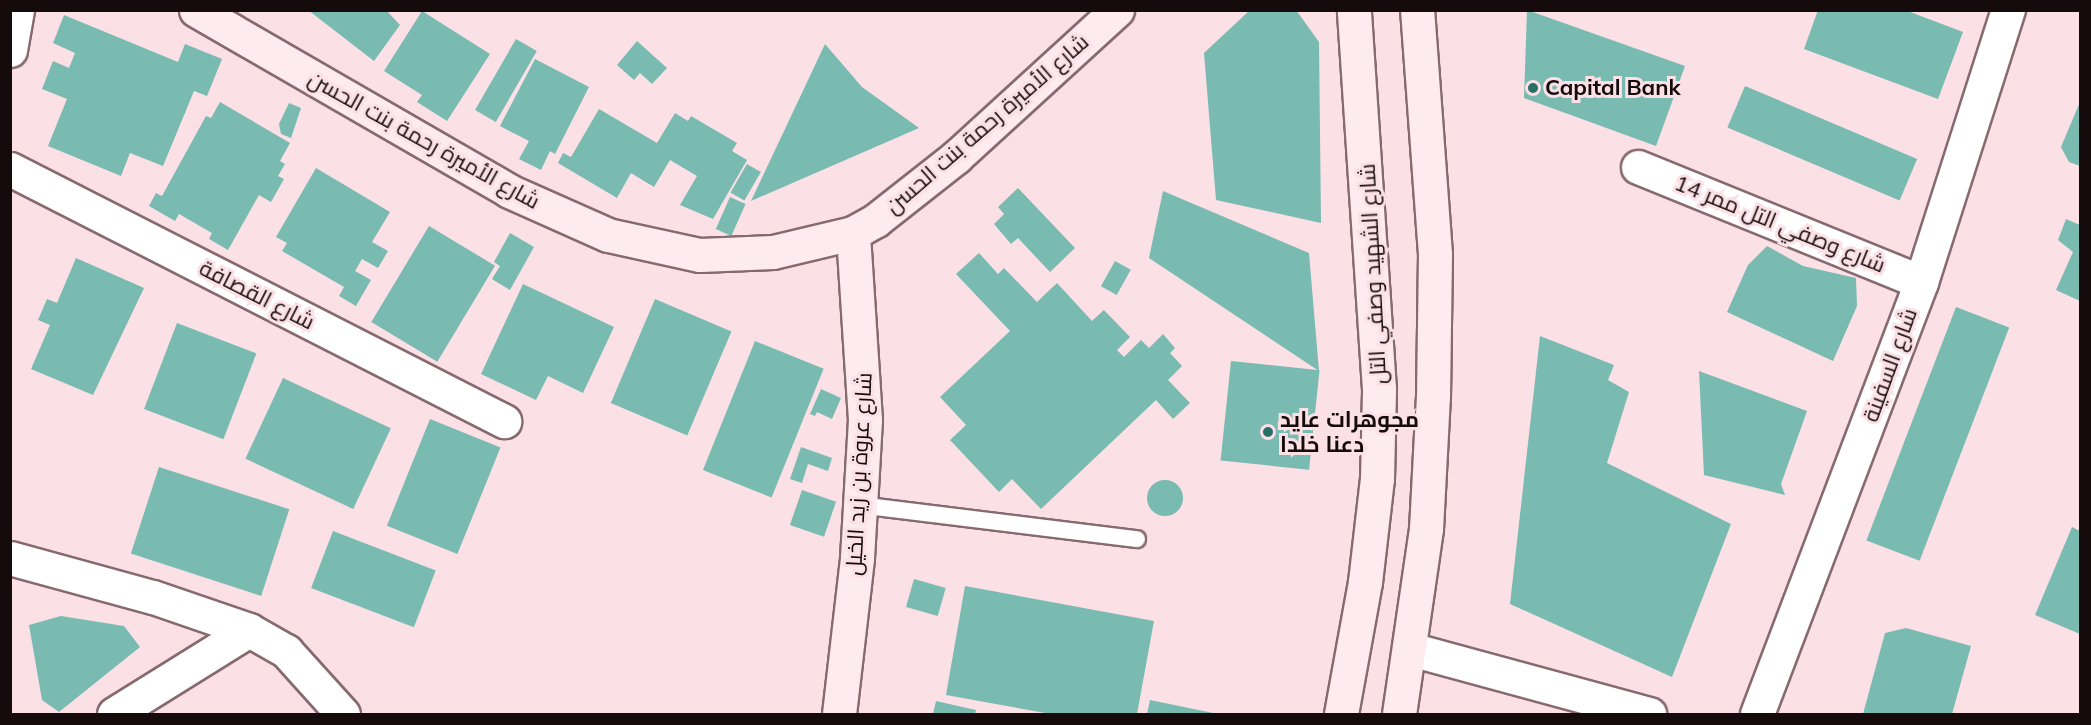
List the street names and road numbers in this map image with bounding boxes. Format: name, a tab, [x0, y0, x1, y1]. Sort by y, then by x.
street label: شارع الأميرة رحمة بنت الحسن	[880, 29, 1094, 219]
street label: شارع الأميرة رحمة بنت الحسن	[304, 65, 544, 215]
street label: شارع الشهيد وصفي التل	[1354, 163, 1392, 385]
street label: شارع وصفي التل ممر 14	[1671, 170, 1889, 278]
street label: شارع القصافة	[195, 255, 319, 335]
street label: شارع السفينة	[1857, 305, 1923, 425]
street label: شارع عروة بن زيد الخيل	[840, 372, 878, 576]

